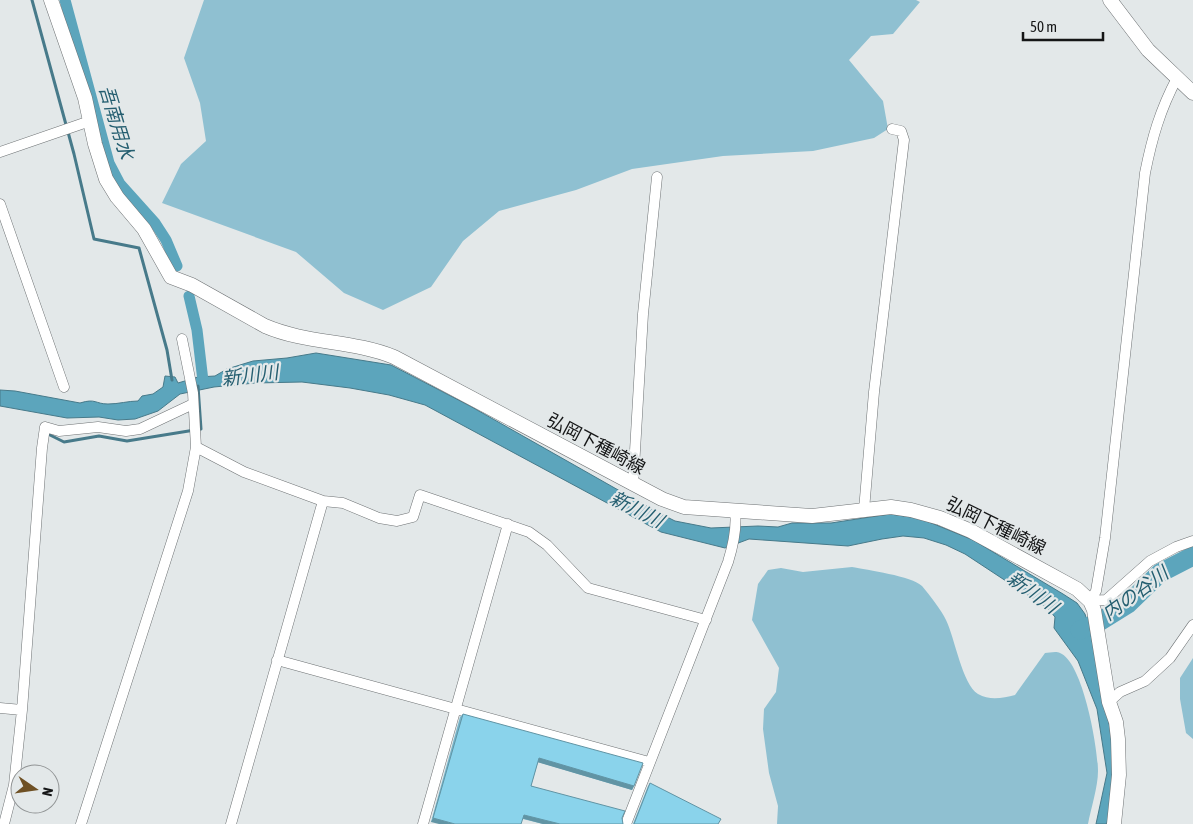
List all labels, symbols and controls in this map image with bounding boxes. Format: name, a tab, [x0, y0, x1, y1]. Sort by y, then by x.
scale bar	[1023, 10, 1103, 42]
text: 50 m	[1030, 18, 1057, 35]
water label: 吾南用水	[95, 82, 139, 163]
water label: 新川川	[220, 360, 282, 389]
street label: 弘岡下種崎線	[544, 409, 649, 478]
water label: 新川川	[607, 486, 669, 533]
street label: 弘岡下種崎線	[943, 492, 1049, 559]
water label: 内の谷川	[1098, 561, 1174, 624]
water label: 新川川	[1003, 566, 1064, 619]
north arrow	[10, 764, 60, 814]
text: N	[39, 786, 56, 798]

